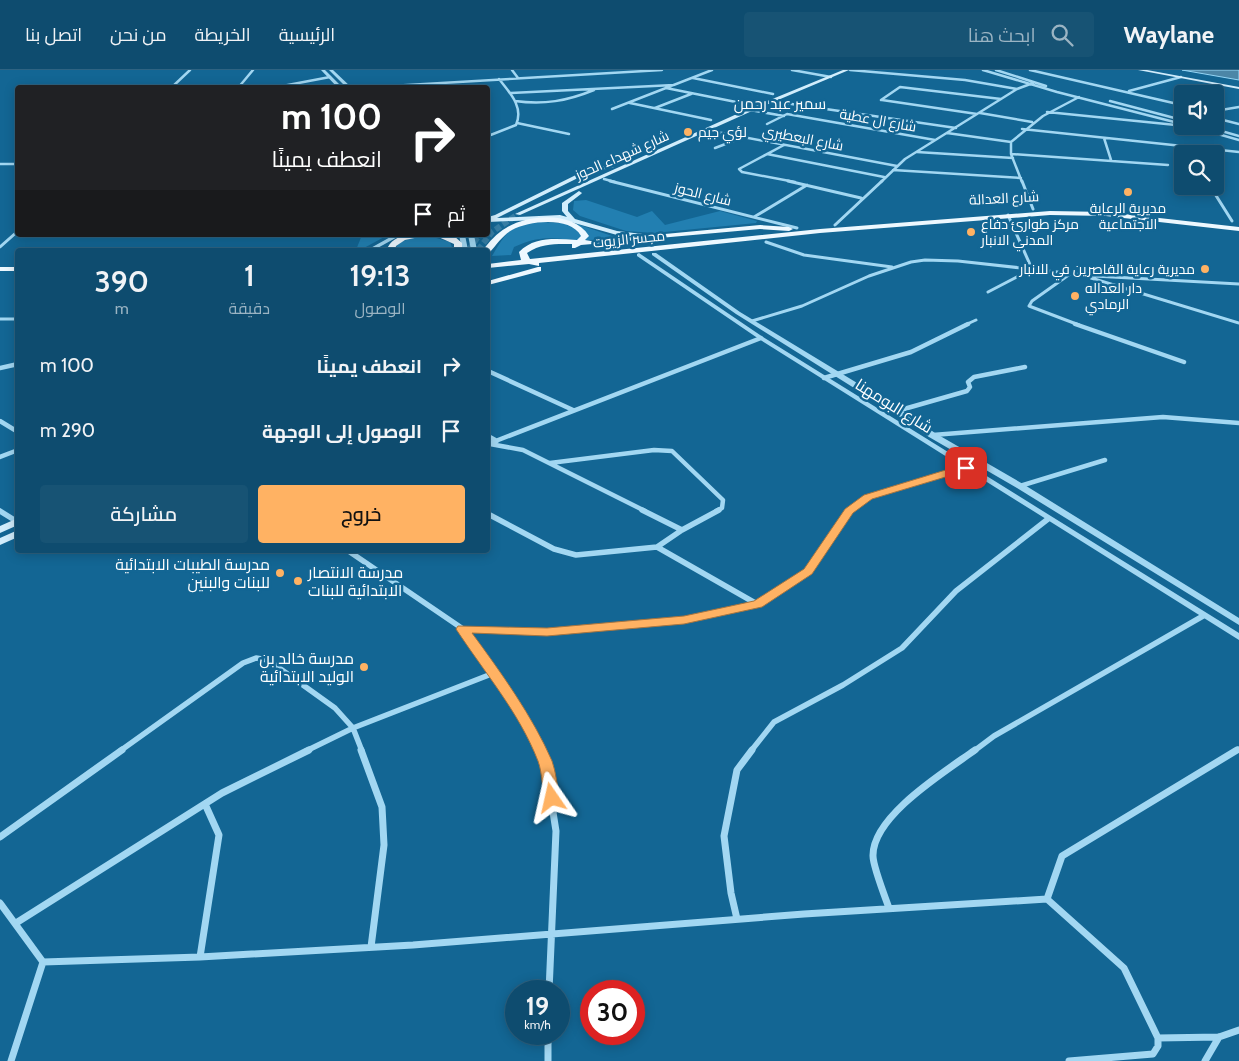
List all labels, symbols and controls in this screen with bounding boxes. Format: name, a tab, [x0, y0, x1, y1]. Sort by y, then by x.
search box	[744, 12, 1094, 57]
text: Waylane	[1124, 20, 1214, 49]
icon: search	[1048, 21, 1076, 49]
text: اتصل بنا	[25, 24, 82, 46]
text: من نحن	[110, 24, 166, 46]
text: الخريطة	[194, 24, 251, 46]
text: الرئيسية	[279, 24, 335, 46]
text: ابحث هنا	[968, 24, 1036, 47]
map controls	[1174, 85, 1224, 195]
button: sound	[1174, 85, 1224, 135]
text: 100 m	[281, 95, 382, 138]
district label: سمير عبد رحمن	[734, 95, 826, 114]
street label: شارع ال عطية	[838, 104, 918, 136]
icon: right	[400, 105, 465, 170]
street label: شارع البعطيري	[760, 121, 845, 158]
place label: لؤي جيم	[698, 123, 747, 144]
street label: شارع شهداء الحوز	[571, 126, 672, 184]
marker: لؤي جيم	[682, 126, 694, 138]
button: search	[1174, 145, 1224, 195]
text: انعطف يمينًا	[271, 146, 382, 173]
street label: شارع الحوز	[672, 178, 733, 210]
marker: مديرية الرعاية الاجتماعية	[1122, 186, 1134, 198]
street label: شارع العدالة	[969, 187, 1039, 209]
place label: مديرية الرعاية الاجتماعية	[1090, 199, 1166, 233]
icon: arrive	[409, 200, 437, 228]
text: ثم	[447, 203, 465, 226]
place label: مركز طوارئ دفاع المدني الانبار	[980, 215, 1079, 252]
street label: مجسر الزيوت	[592, 226, 666, 252]
marker: مركز طوارئ دفاع المدني الانبار	[965, 226, 977, 238]
text: 1	[244, 257, 255, 294]
text: 19:13	[350, 257, 410, 294]
place label: مديرية رعاية القاصرين في للانبار	[1019, 260, 1195, 281]
text: 390	[95, 263, 149, 300]
marker: مديرية رعاية القاصرين في للانبار	[1199, 263, 1211, 275]
place label: دار العداله الرمادي	[1085, 279, 1142, 316]
marker: دار العداله الرمادي	[1069, 290, 1081, 302]
text: m	[115, 299, 129, 318]
text: دقيقة	[228, 299, 270, 318]
text: الوصول	[355, 299, 406, 318]
icon: right	[437, 352, 465, 380]
text: 100 m	[40, 354, 94, 377]
text: انعطف يمينًا	[316, 355, 422, 378]
street label: شارع البومهنا	[851, 375, 936, 439]
icon: arrive	[437, 417, 465, 445]
text: 290 m	[40, 419, 95, 442]
text: الوصول إلى الوجهة	[262, 420, 422, 443]
pin	[945, 447, 987, 489]
icon: arrive	[952, 454, 980, 482]
button: مشاركة	[40, 485, 248, 543]
button: خروج	[258, 485, 465, 543]
place label: مدرسة الطيبات الابتدائية للبنات والبنين	[115, 555, 270, 593]
place label: مدرسة الانتصار الابتدائية للبنات	[307, 563, 403, 600]
marker: مدرسة الطيبات الابتدائية للبنات والبنين	[274, 567, 286, 579]
marker: مدرسة الانتصار الابتدائية للبنات	[292, 575, 304, 587]
place label: مدرسة خالد بن الوليد الابتدائية	[259, 649, 354, 686]
marker: مدرسة خالد بن الوليد الابتدائية	[358, 661, 370, 673]
position arrow	[525, 771, 577, 823]
speed limit sign: 30	[580, 980, 645, 1045]
text: 19	[526, 991, 549, 1021]
text: km/h	[524, 1017, 551, 1032]

